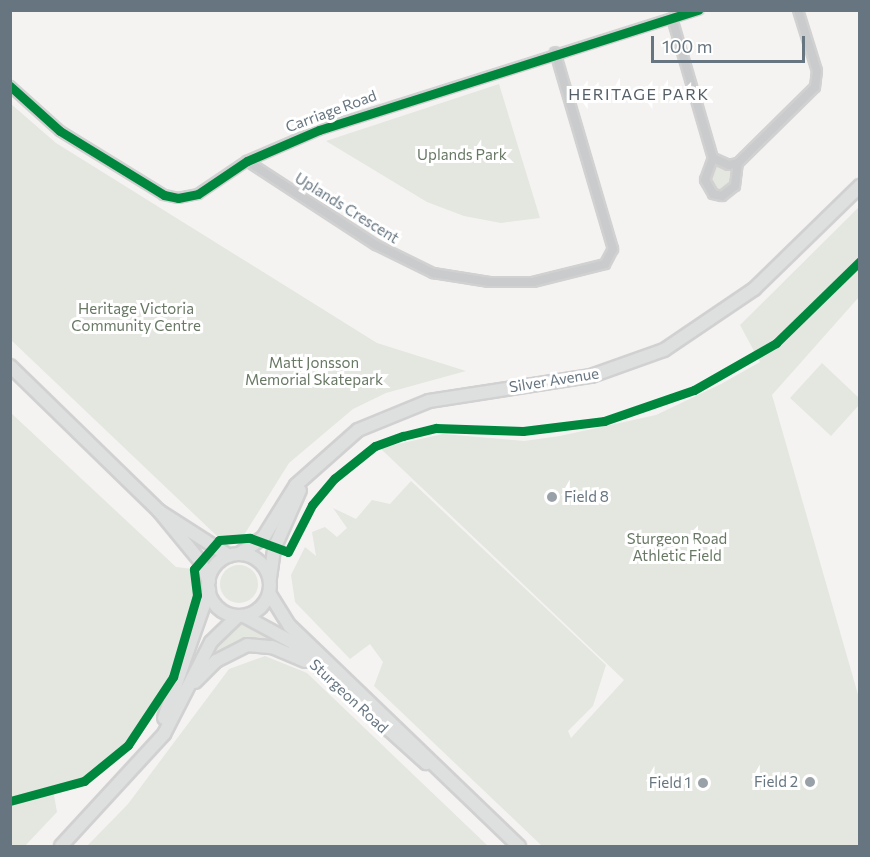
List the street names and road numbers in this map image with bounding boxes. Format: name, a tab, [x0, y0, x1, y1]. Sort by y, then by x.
street label: Carriage Road	[283, 86, 379, 136]
street label: Uplands Crescent	[292, 169, 402, 247]
street label: Silver Avenue	[508, 364, 600, 396]
street label: Sturgeon Road	[306, 655, 392, 737]

